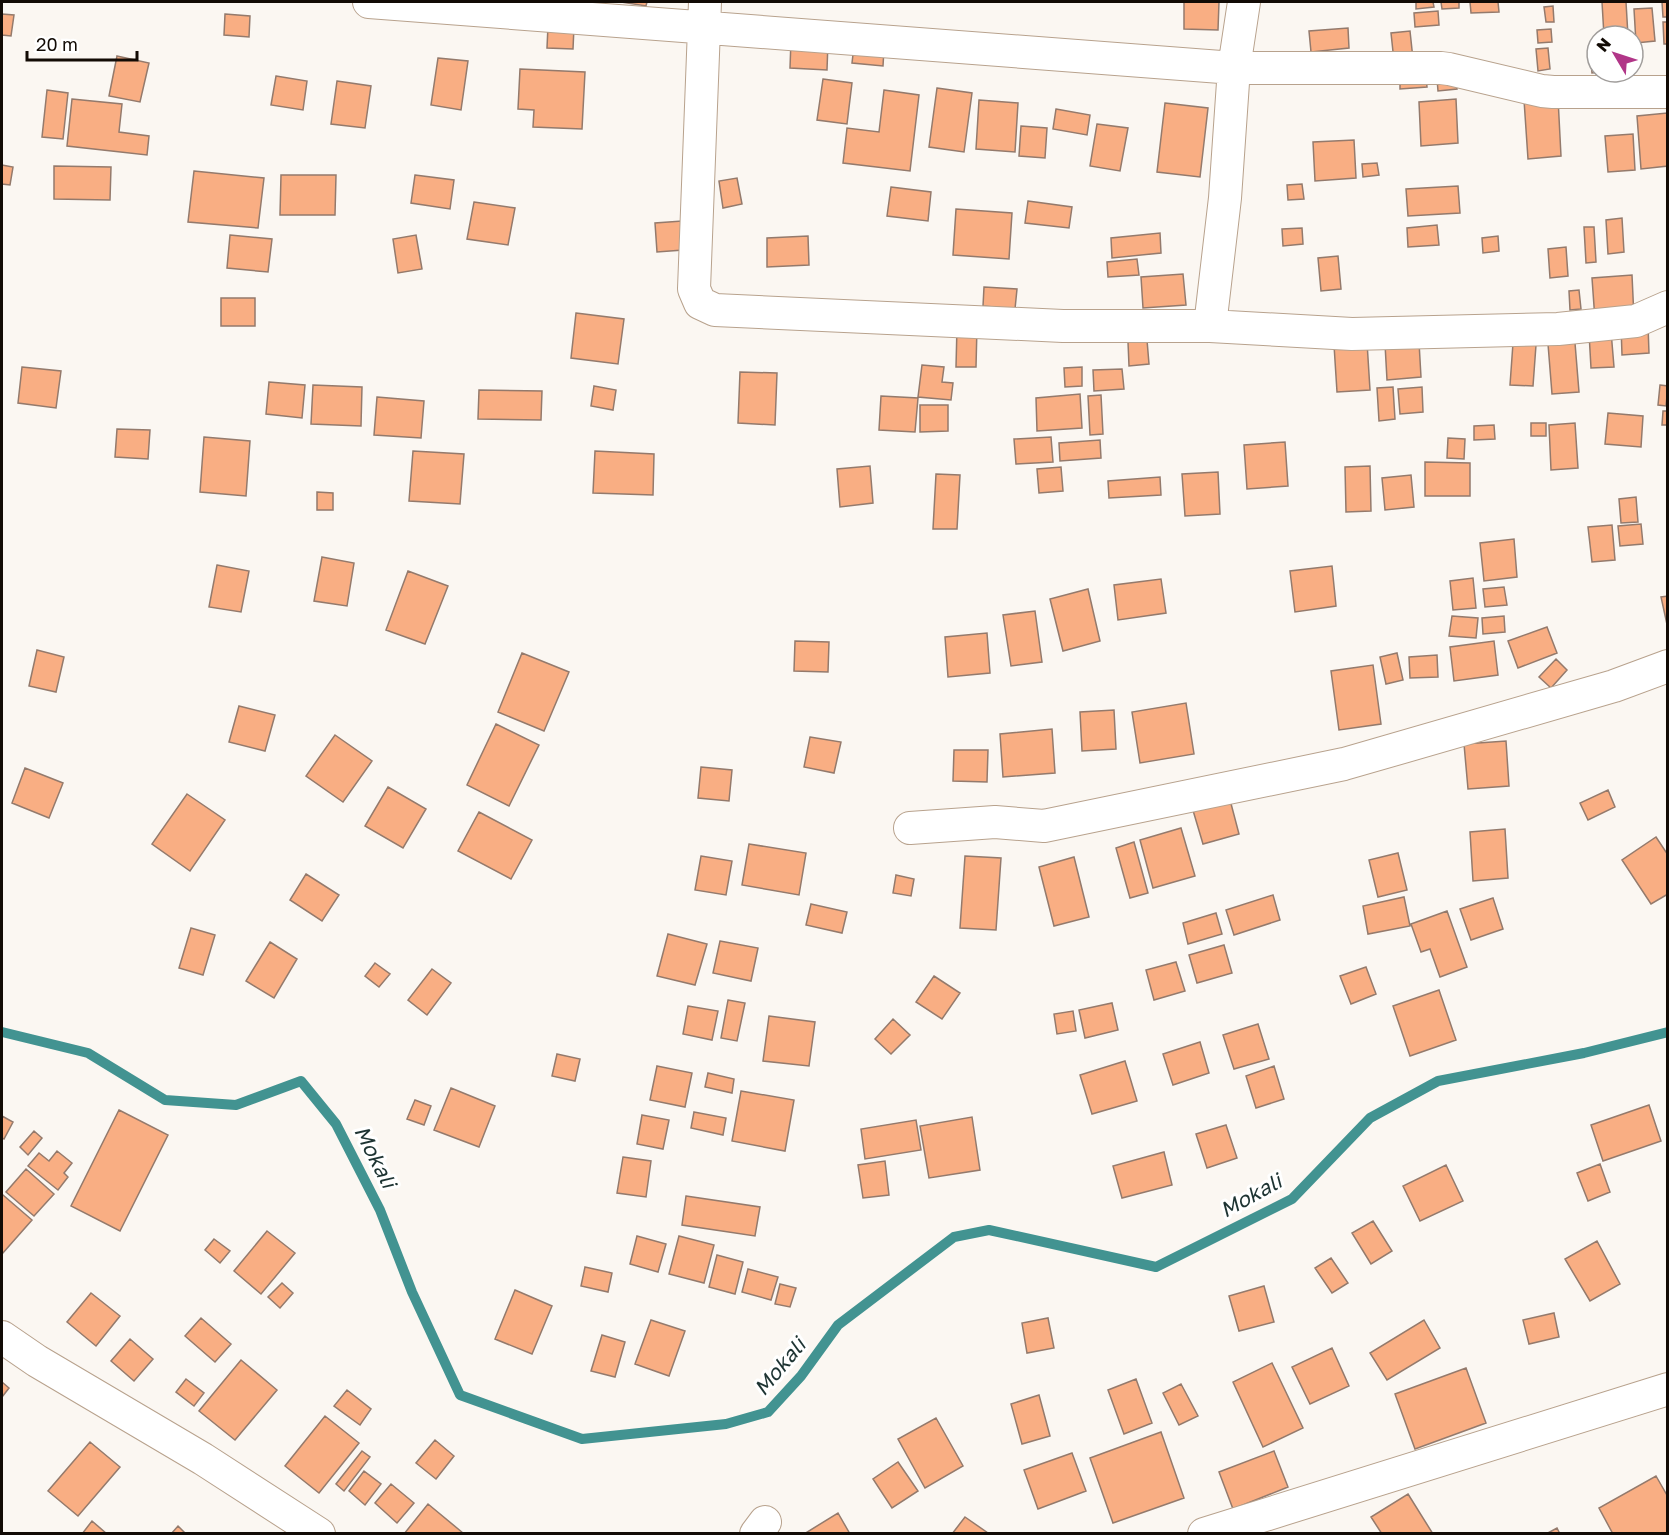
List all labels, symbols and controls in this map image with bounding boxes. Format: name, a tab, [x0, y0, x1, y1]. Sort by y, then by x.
scale bar	[27, 24, 136, 62]
north arrow	[1585, 24, 1645, 84]
text: 20 m	[36, 33, 78, 55]
text: N	[1592, 34, 1615, 56]
water label: Mokali	[349, 1121, 404, 1194]
water label: Mokali	[1215, 1166, 1288, 1223]
water label: Mokali	[748, 1331, 812, 1400]

